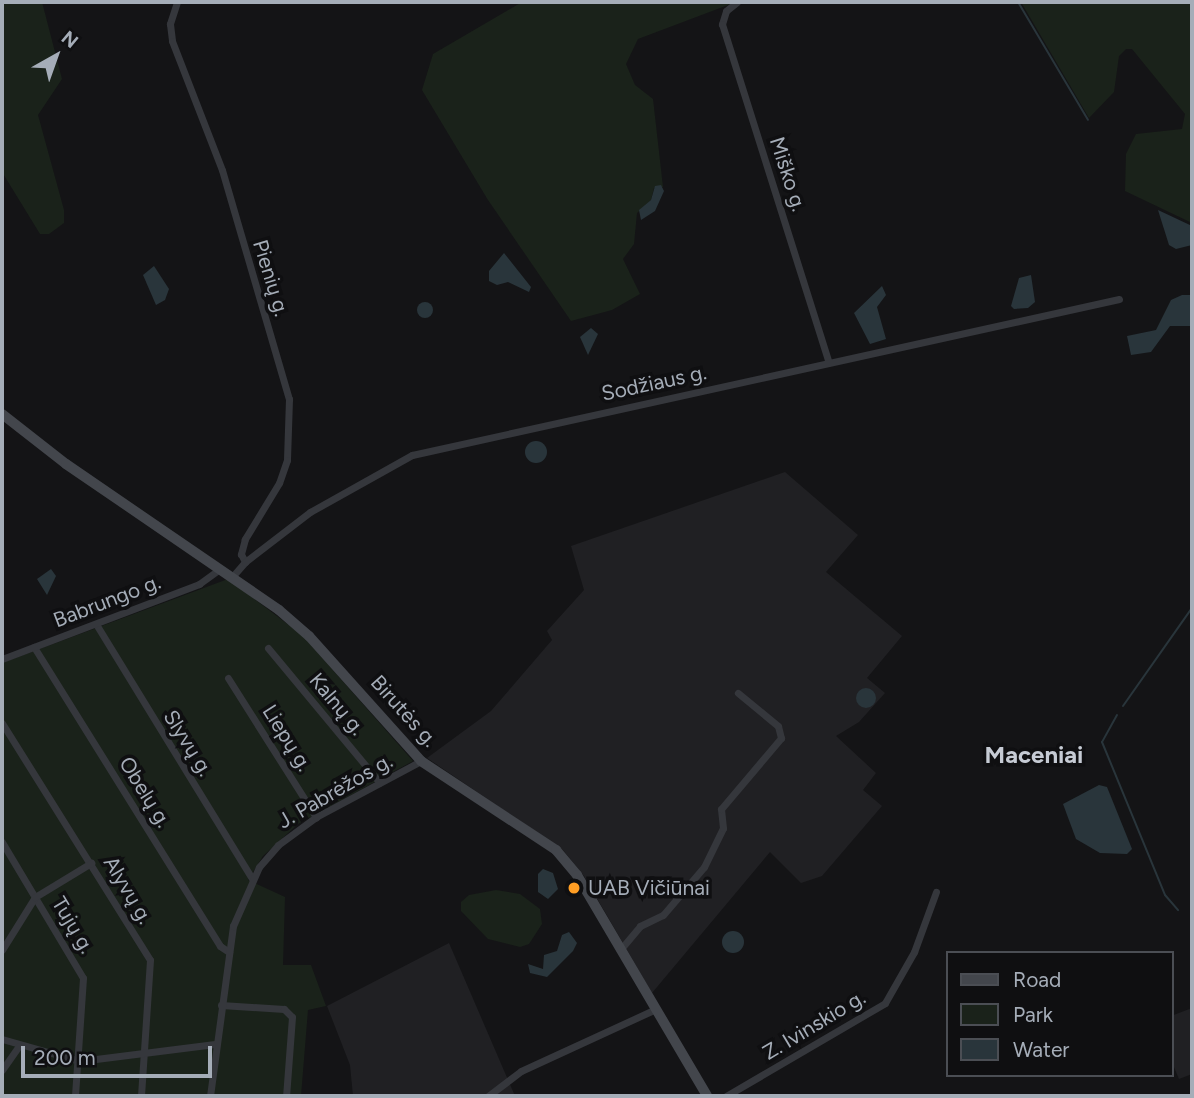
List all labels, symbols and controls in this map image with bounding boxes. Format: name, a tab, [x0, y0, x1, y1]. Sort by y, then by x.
north arrow	[21, 21, 91, 91]
text: N	[57, 26, 83, 53]
street label: Miško g.	[764, 134, 812, 214]
street label: Pienių g.	[247, 237, 295, 319]
street label: Sodžiaus g.	[599, 360, 709, 406]
street label: Babrungo g.	[50, 569, 164, 633]
street label: Kalnų g.	[304, 668, 370, 740]
street label: Birutės g.	[365, 670, 443, 752]
street label: Liepų g.	[257, 700, 317, 776]
street label: Slyvų g.	[158, 705, 218, 781]
district label: Maceniai	[985, 741, 1083, 769]
street label: J. Pabrėžos g.	[273, 748, 397, 834]
street label: Obelų g.	[114, 752, 176, 832]
street label: Alyvų g.	[98, 852, 158, 928]
place label: UAB Vičiūnai	[588, 875, 710, 901]
marker: UAB Vičiūnai	[566, 880, 582, 896]
street label: Tujų g.	[46, 892, 100, 958]
legend	[946, 951, 1173, 1077]
text: Road	[1013, 967, 1061, 992]
street label: Z. Ivinskio g.	[758, 985, 870, 1065]
text: Park	[1013, 1002, 1053, 1027]
scale bar	[24, 1032, 215, 1076]
text: Water	[1013, 1037, 1069, 1062]
text: 200 m	[34, 1045, 96, 1070]

